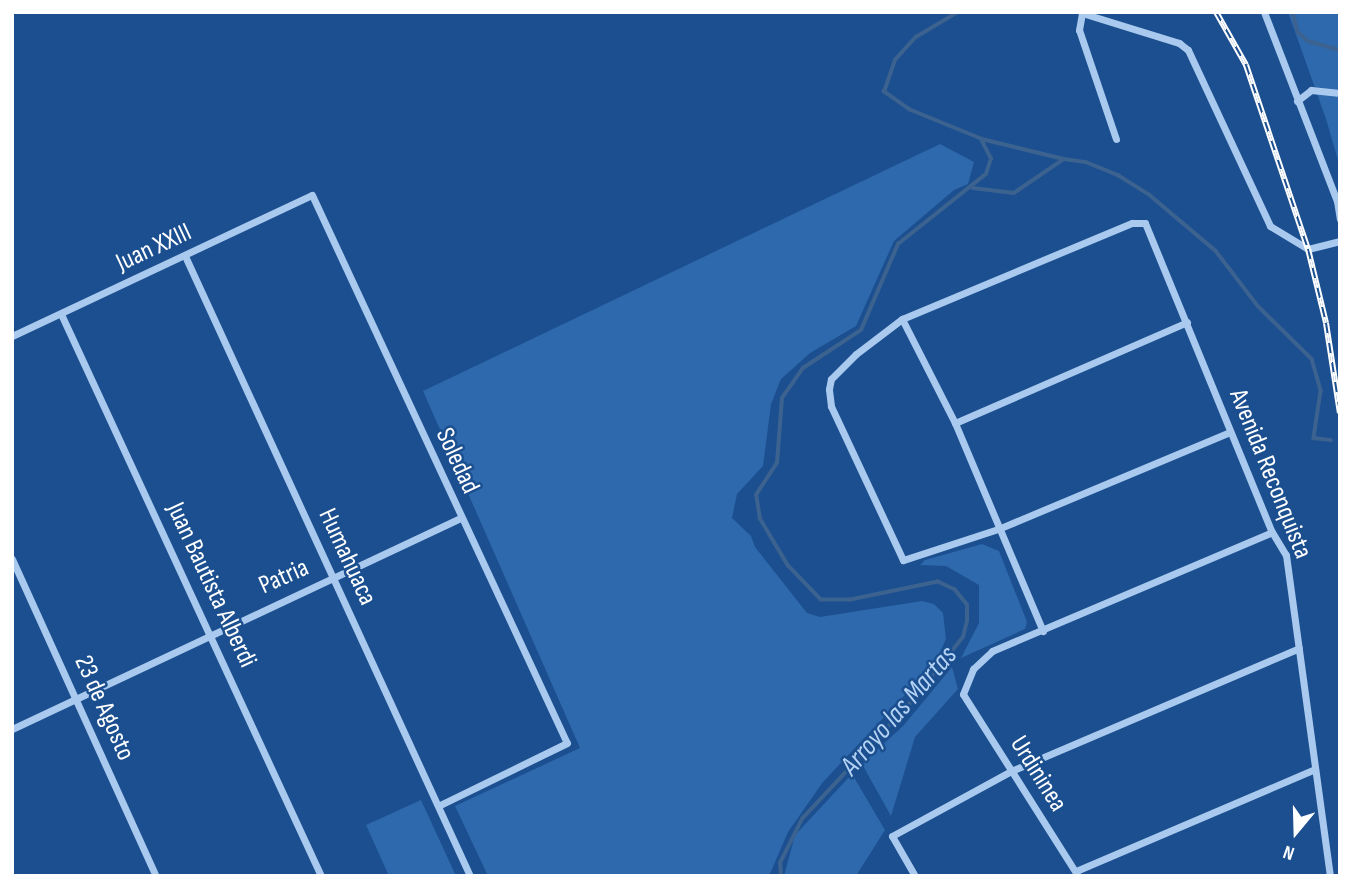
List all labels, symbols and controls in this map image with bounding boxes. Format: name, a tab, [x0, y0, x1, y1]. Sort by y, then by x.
street label: Juan XXIII	[111, 217, 197, 279]
street label: Avenida Reconquista	[1222, 385, 1318, 563]
street label: Soledad	[428, 423, 486, 499]
street label: Juan Bautista Alberdi	[159, 498, 263, 672]
street label: Humahuaca	[311, 504, 383, 610]
street label: Patria	[254, 552, 314, 602]
water label: Arroyo las Martas	[834, 639, 964, 783]
street label: 23 de Agosto	[67, 651, 141, 765]
street label: Urdininea	[1003, 730, 1073, 818]
north arrow	[1261, 797, 1331, 867]
text: N	[1280, 840, 1298, 865]

